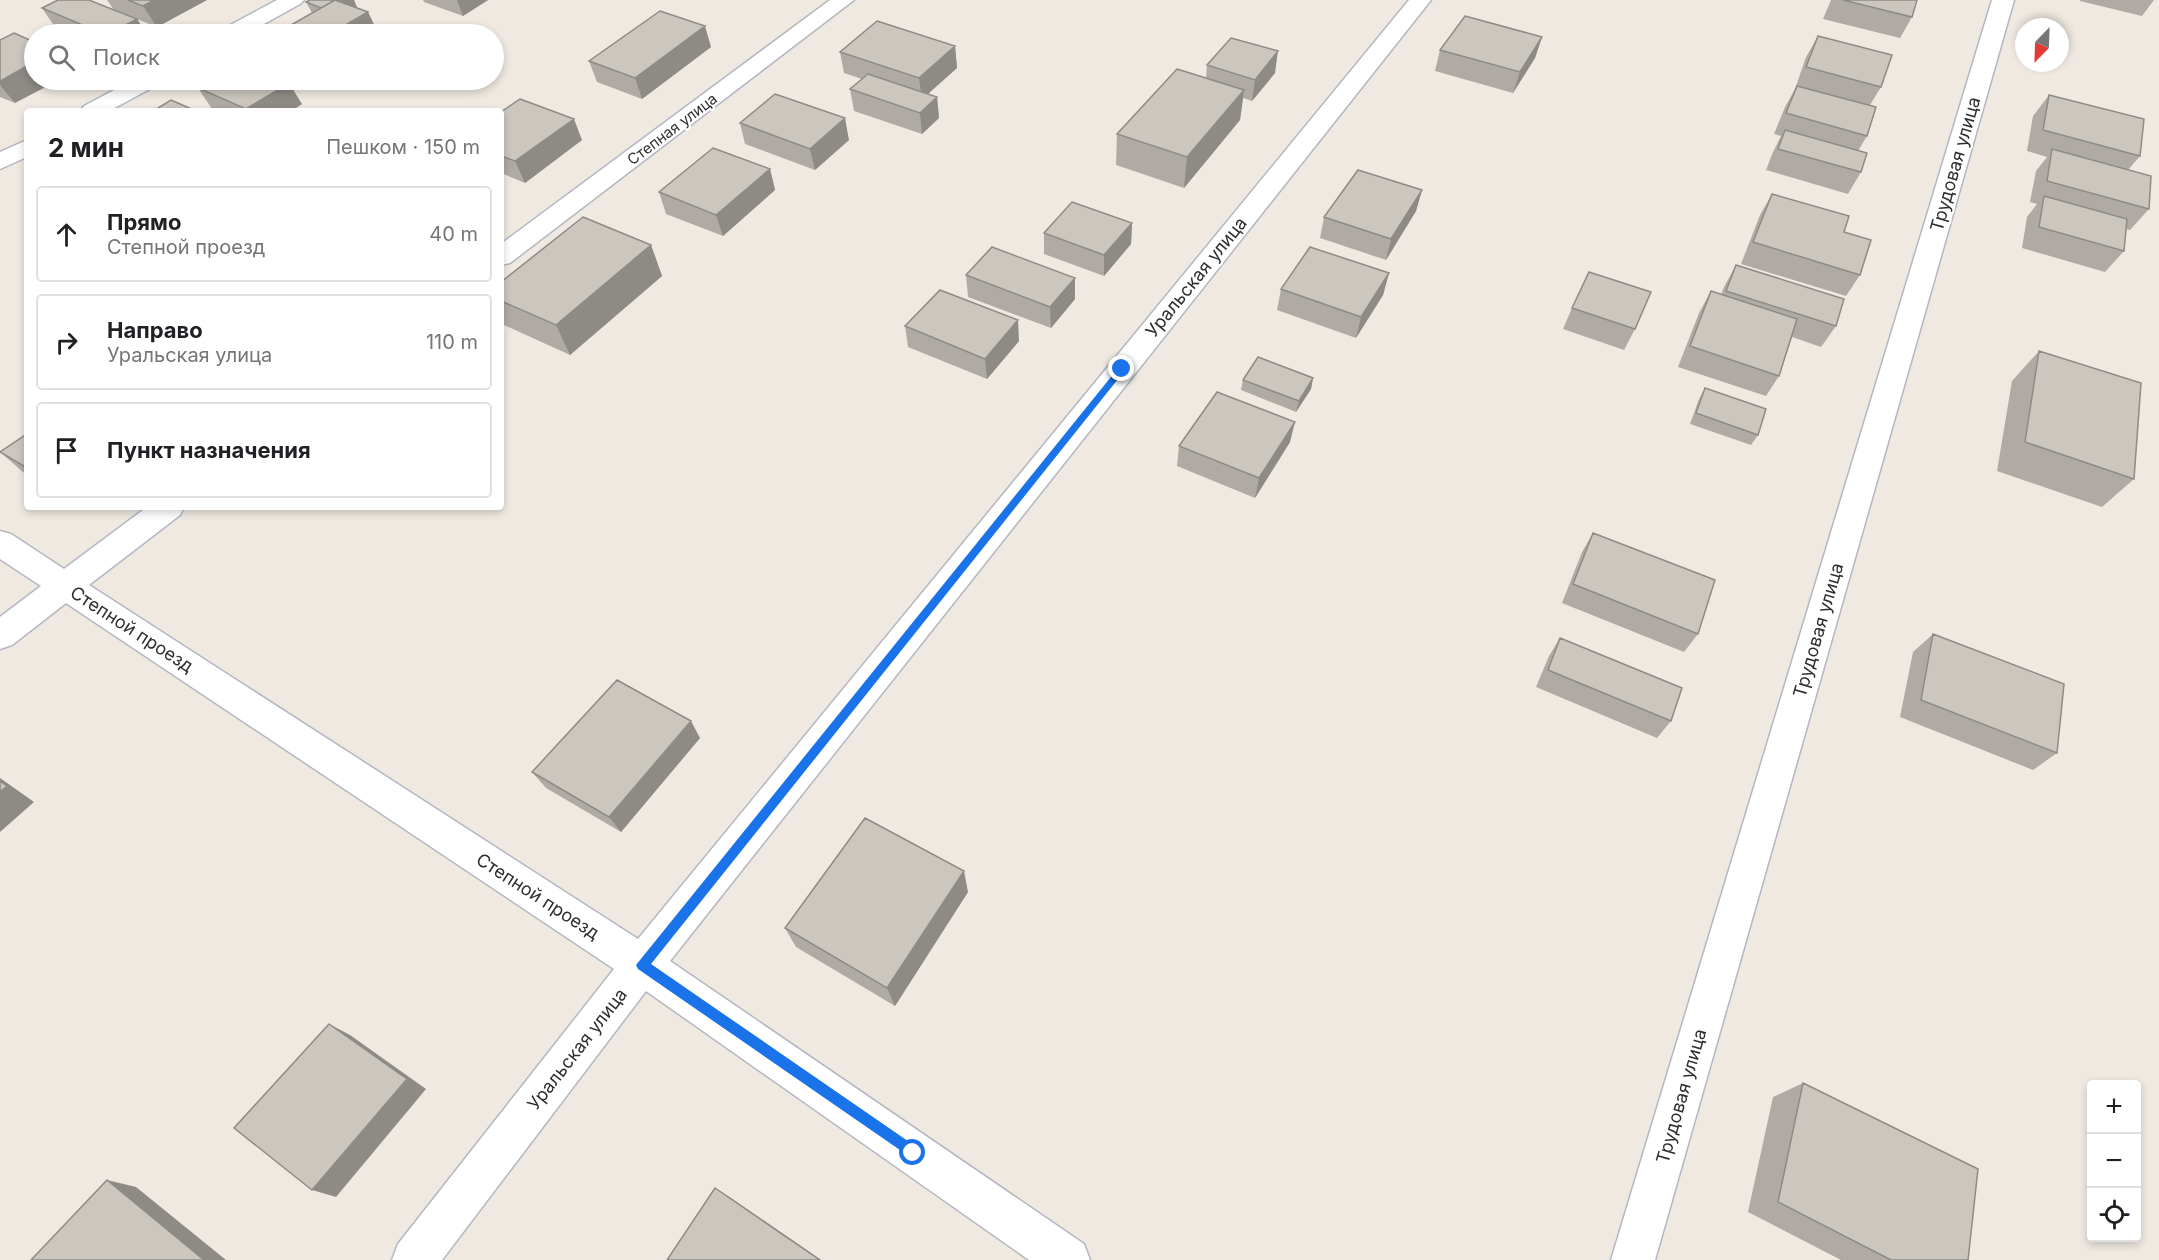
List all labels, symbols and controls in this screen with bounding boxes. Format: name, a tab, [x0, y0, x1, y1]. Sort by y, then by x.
north arrow	[2015, 18, 2069, 72]
search box	[24, 24, 504, 90]
icon: search	[45, 41, 78, 74]
text: Поиск	[93, 44, 160, 70]
street label: Степная улица	[623, 89, 721, 169]
street label: Трудовая улица	[1926, 94, 1984, 234]
text: 2 мин	[48, 132, 124, 163]
text: Пешком · 150 m	[326, 135, 480, 159]
text: Прямо	[107, 209, 181, 235]
street label: Уральская улица	[1141, 213, 1251, 341]
icon: ahead	[50, 218, 83, 251]
text: 40 m	[429, 222, 478, 246]
text: Степной проезд	[107, 235, 265, 259]
text: Направо	[107, 317, 203, 343]
icon: right	[50, 326, 83, 359]
text: 110 m	[426, 330, 478, 354]
text: Уральская улица	[107, 343, 272, 367]
route end	[1108, 355, 1134, 381]
icon: arrive	[50, 434, 83, 467]
text: Пункт назначения	[107, 437, 311, 463]
street label: Трудовая улица	[1789, 560, 1847, 700]
street label: Степной проезд	[67, 581, 197, 677]
street label: Степной проезд	[473, 848, 603, 944]
street label: Уральская улица	[523, 984, 631, 1114]
street label: Трудовая улица	[1652, 1026, 1710, 1166]
map controls	[2087, 1080, 2141, 1242]
button: +	[2087, 1080, 2141, 1134]
button: −	[2087, 1134, 2141, 1188]
route start	[899, 1139, 925, 1165]
button: locate	[2087, 1188, 2141, 1242]

